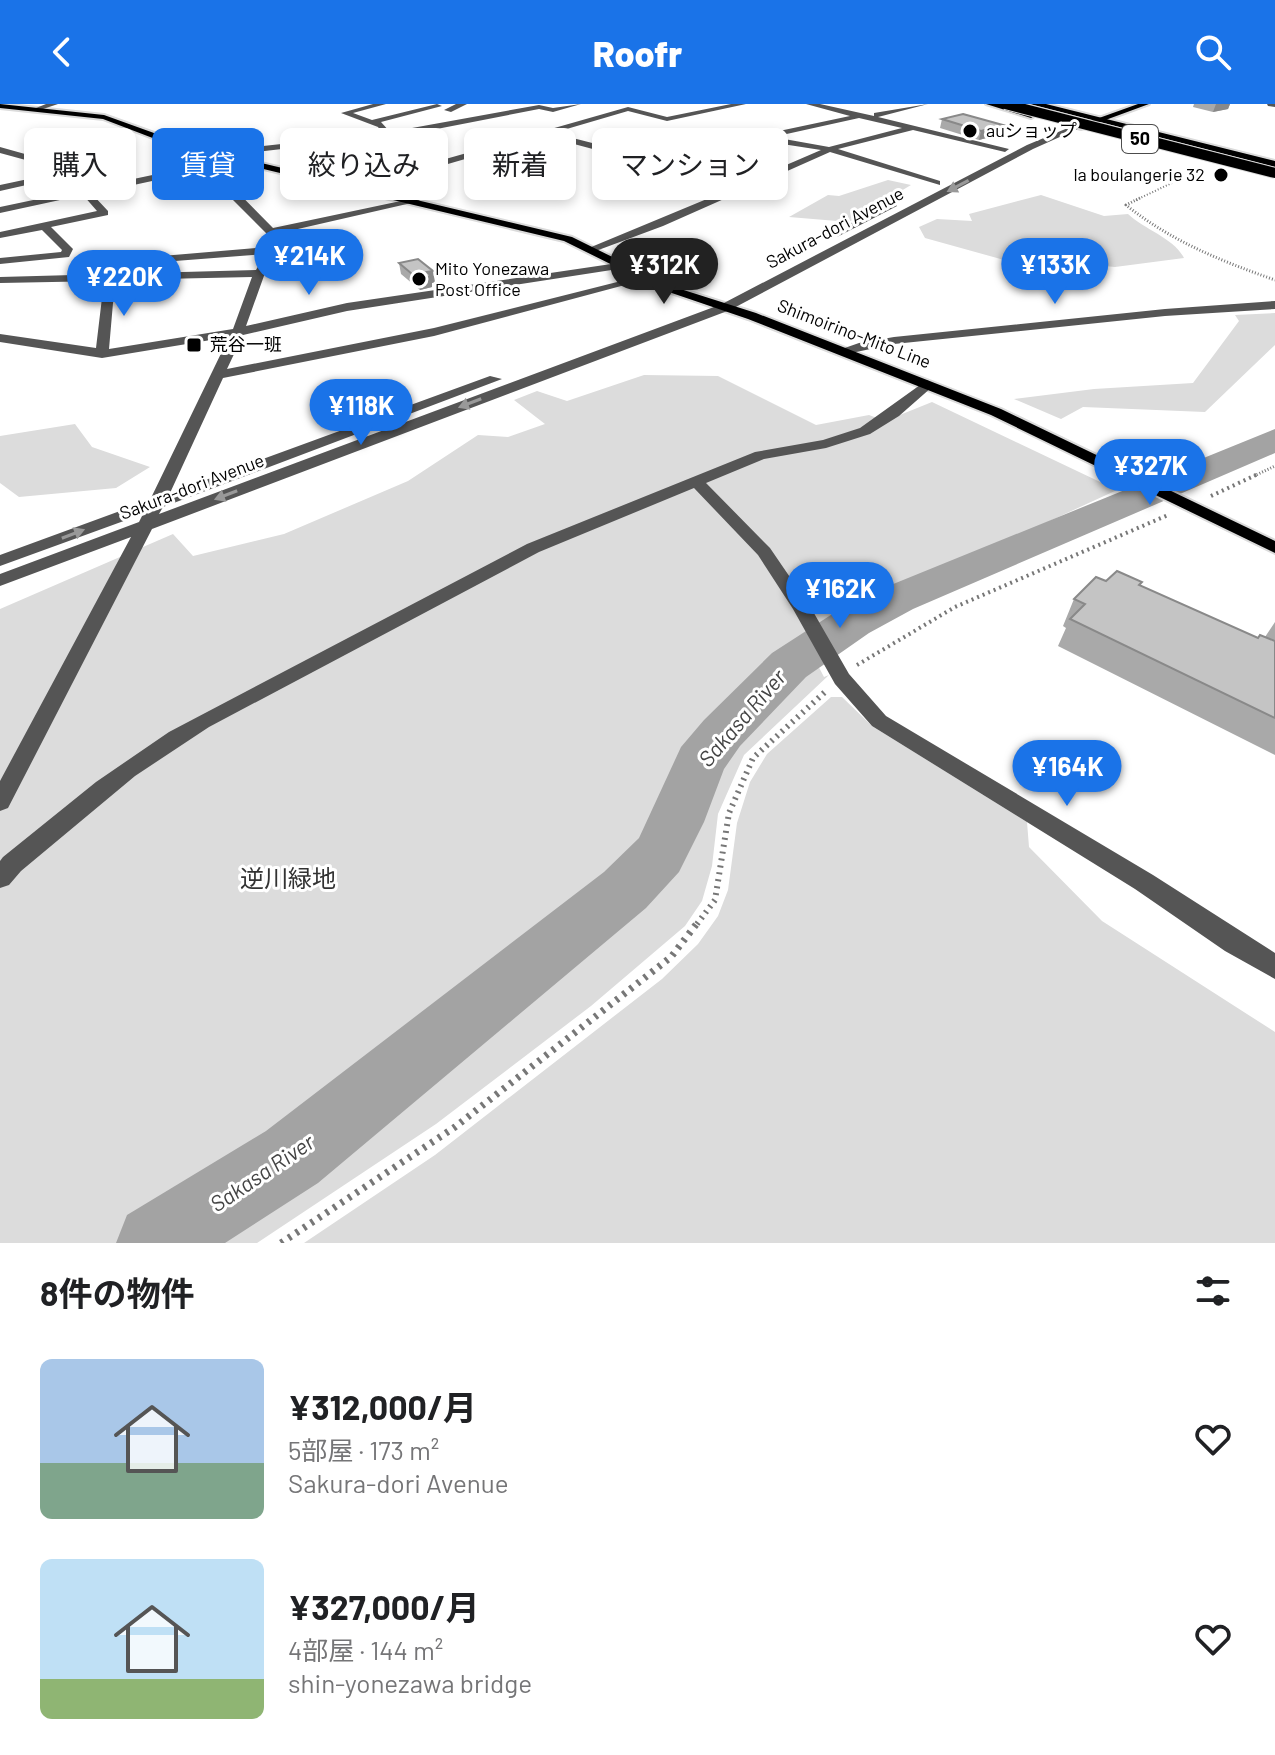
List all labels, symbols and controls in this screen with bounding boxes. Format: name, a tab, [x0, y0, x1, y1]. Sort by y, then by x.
icon: back	[40, 30, 84, 74]
icon: search	[1191, 30, 1235, 74]
text: Roofr	[593, 31, 682, 74]
place label: auショップ	[986, 119, 1077, 141]
marker: auショップ	[961, 122, 979, 140]
road number: 50	[1122, 125, 1158, 153]
chip: 購入	[24, 128, 136, 200]
chip: 賃貸	[152, 128, 264, 200]
chip: 絞り込み	[280, 128, 448, 200]
chip: 新着	[464, 128, 576, 200]
chip: マンション	[592, 128, 788, 200]
place label: la boulangerie 32	[1073, 163, 1205, 185]
marker: la boulangerie 32	[1212, 166, 1230, 184]
one-way arrow	[947, 178, 969, 192]
street label: Sakura-dori Avenue	[762, 182, 907, 273]
pin: ¥214K	[253, 229, 365, 297]
pin: ¥312K	[608, 238, 720, 306]
pin: ¥133K	[999, 238, 1111, 306]
text: ¥214K	[272, 239, 346, 270]
text: ¥312K	[628, 248, 700, 279]
text: ¥133K	[1019, 248, 1091, 279]
pin: ¥220K	[68, 250, 180, 318]
place label: Mito Yonezawa Post Office	[435, 257, 549, 300]
text: ¥220K	[85, 260, 163, 291]
marker: Mito Yonezawa Post Office	[410, 270, 428, 288]
street label: Shimoirino-Mito Line	[774, 294, 934, 372]
place label: 荒谷一班	[210, 333, 282, 355]
marker: 荒谷一班	[185, 336, 203, 354]
pin: ¥118K	[305, 379, 417, 447]
text: ¥118K	[328, 389, 394, 420]
one-way arrow	[457, 397, 481, 410]
pin: ¥327K	[1094, 439, 1206, 507]
street label: Sakura-dori Avenue	[116, 448, 267, 524]
text: ¥327K	[1112, 449, 1188, 480]
one-way arrow	[214, 489, 238, 502]
one-way arrow	[61, 527, 85, 540]
pin: ¥162K	[784, 562, 896, 630]
text: ¥162K	[804, 572, 876, 603]
water label: Sakasa River	[692, 663, 791, 771]
pin: ¥164K	[1011, 740, 1123, 808]
text: ¥164K	[1030, 750, 1104, 781]
park label: 逆川緑地	[240, 863, 336, 892]
water label: Sakasa River	[205, 1127, 319, 1216]
icon: filters	[1191, 1269, 1235, 1313]
text: 8件の物件	[40, 1272, 194, 1313]
text: ¥312,000/月	[288, 1386, 477, 1427]
icon: home	[104, 1391, 200, 1487]
icon: heart	[1191, 1417, 1235, 1461]
text: 5部屋 · 173 m²	[288, 1434, 439, 1465]
text: Sakura-dori Avenue	[288, 1467, 509, 1498]
text: ¥327,000/月	[288, 1586, 480, 1627]
icon: home	[104, 1591, 200, 1687]
icon: heart	[1191, 1617, 1235, 1661]
text: 4部屋 · 144 m²	[288, 1634, 443, 1665]
text: shin-yonezawa bridge	[288, 1667, 532, 1698]

